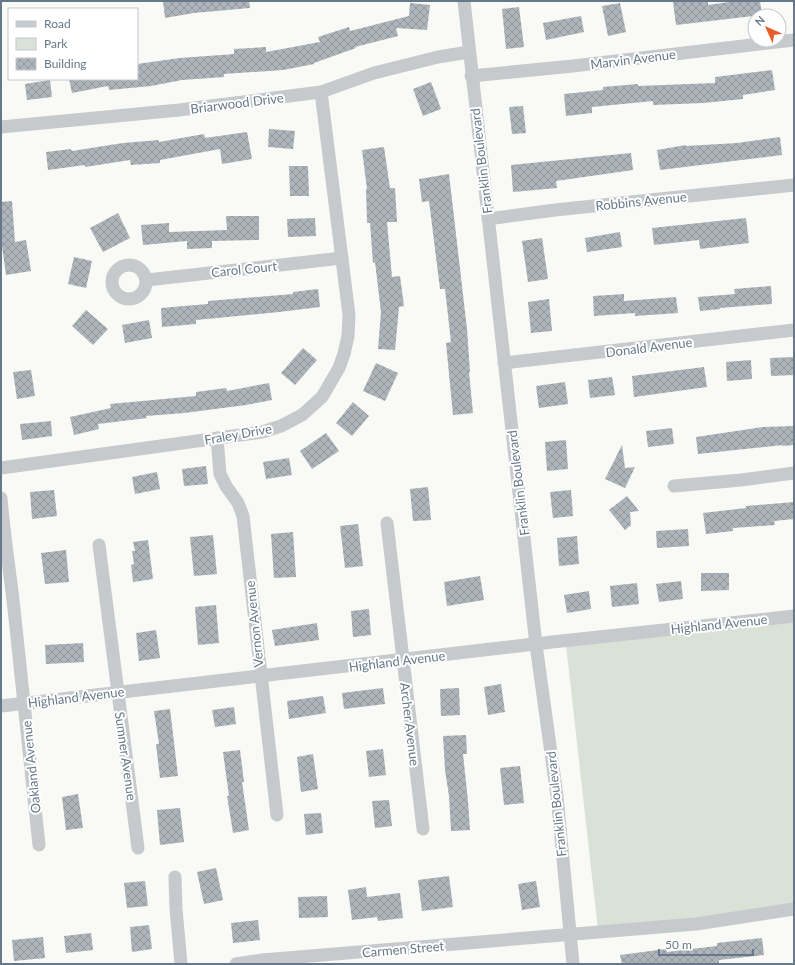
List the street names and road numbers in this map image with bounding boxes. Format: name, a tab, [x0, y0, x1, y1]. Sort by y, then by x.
street label: Marvin Avenue	[589, 46, 677, 72]
street label: Briarwood Drive	[189, 89, 285, 117]
street label: Franklin Boulevard	[467, 107, 495, 215]
street label: Robbins Avenue	[595, 188, 688, 214]
street label: Carol Court	[210, 258, 278, 280]
street label: Donald Avenue	[605, 334, 693, 360]
street label: Fraley Drive	[203, 420, 273, 448]
street label: Franklin Boulevard	[504, 429, 532, 537]
street label: Vernon Avenue	[241, 580, 267, 668]
street label: Highland Avenue	[670, 611, 768, 637]
street label: Highland Avenue	[348, 647, 446, 675]
street label: Archer Avenue	[397, 681, 423, 767]
street label: Highland Avenue	[27, 683, 125, 711]
street label: Sumner Avenue	[112, 711, 140, 801]
street label: Oakland Avenue	[18, 720, 44, 814]
street label: Franklin Boulevard	[543, 750, 569, 858]
street label: Carmen Street	[361, 937, 445, 961]

